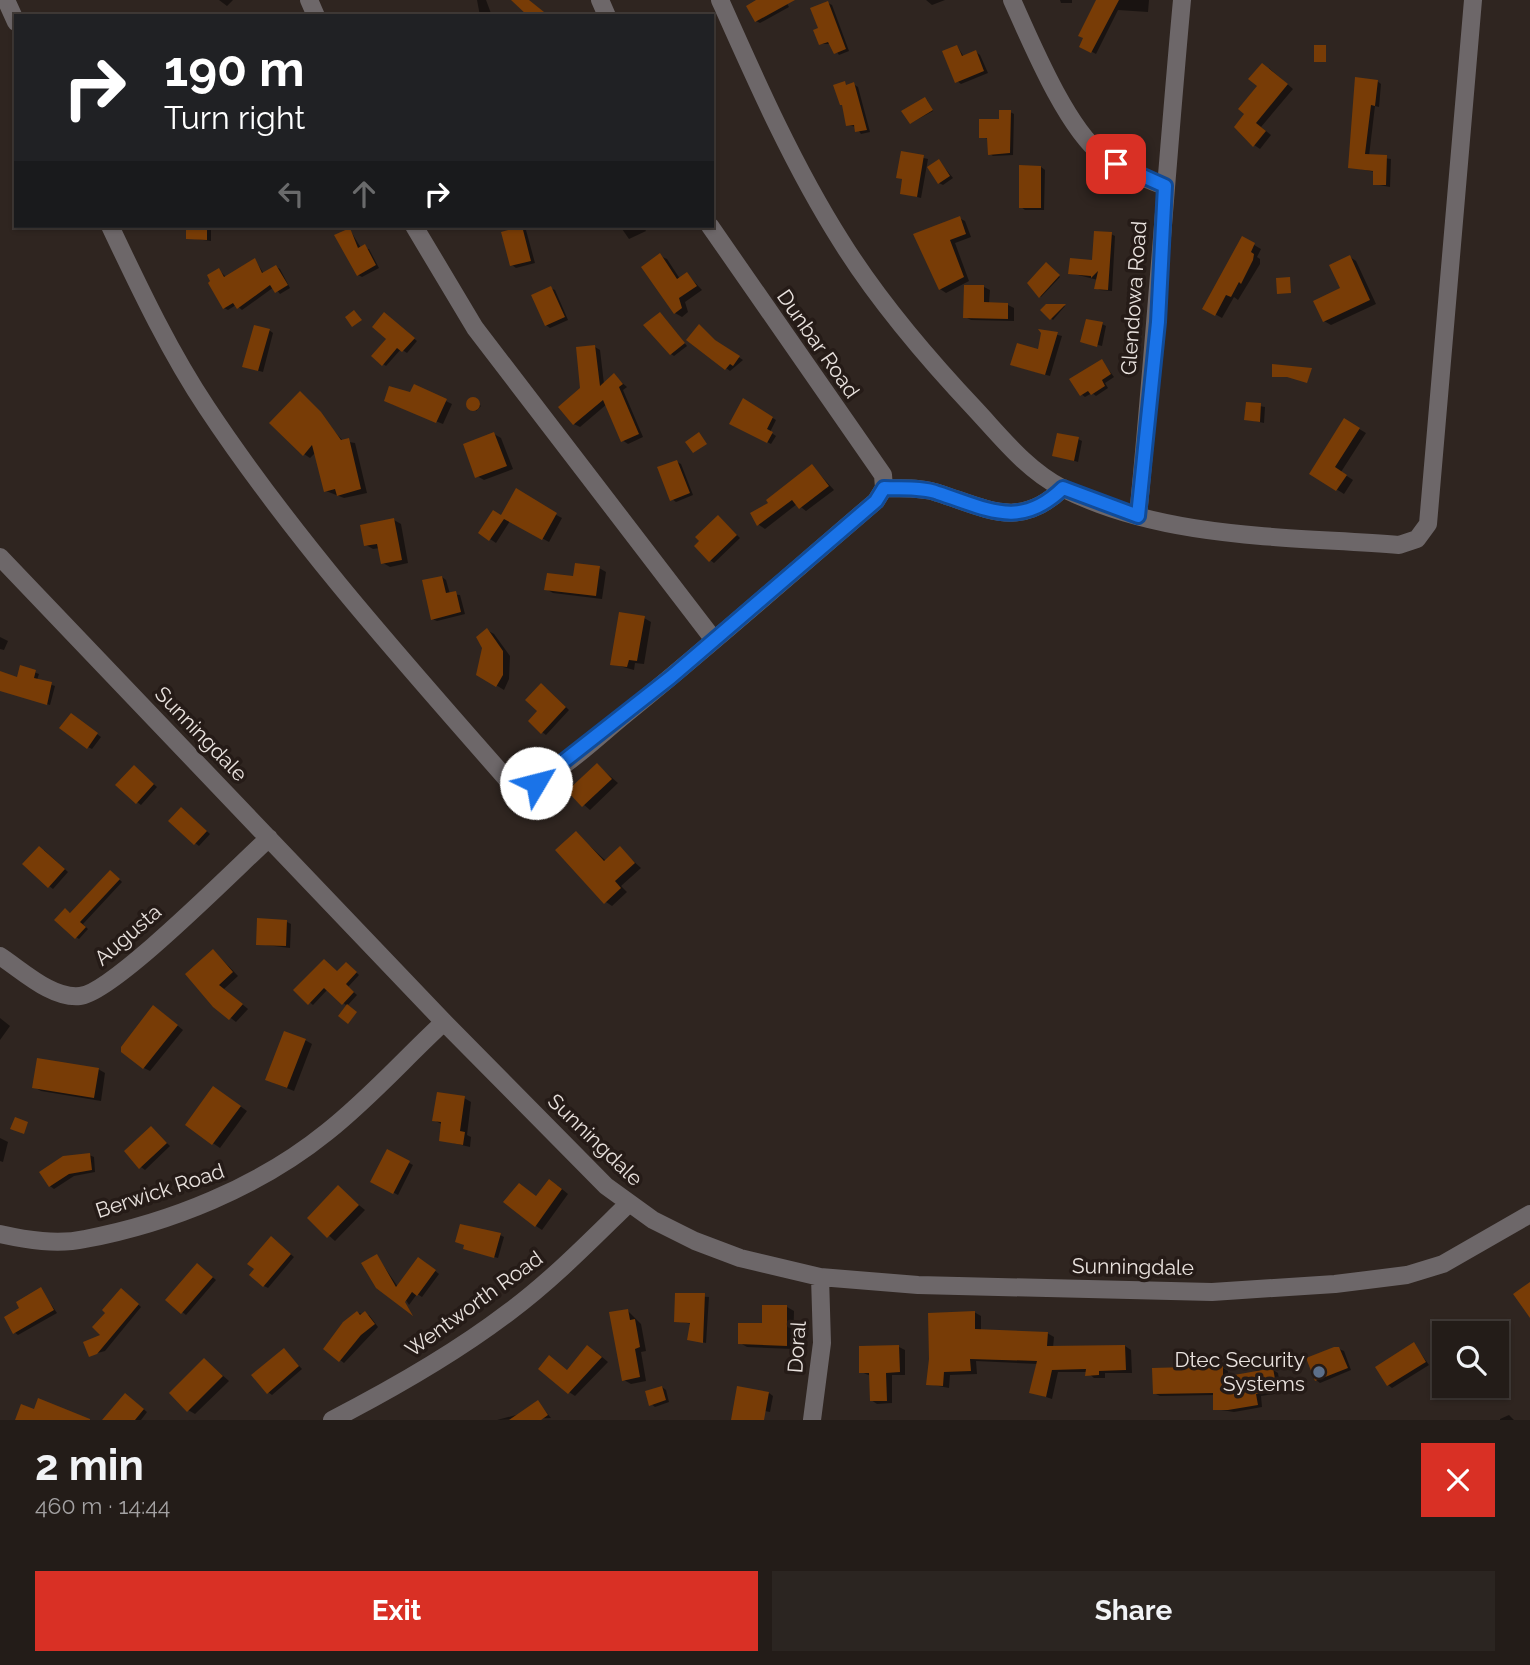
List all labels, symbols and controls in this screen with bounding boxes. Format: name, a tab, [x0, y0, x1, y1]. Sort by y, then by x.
text: 190 m	[164, 40, 305, 97]
icon: right	[49, 42, 140, 133]
text: Turn right	[164, 99, 305, 136]
pin	[1086, 134, 1146, 194]
icon: arrive	[1097, 145, 1135, 183]
icon: left	[272, 175, 310, 213]
icon: ahead	[345, 175, 383, 213]
icon: right	[418, 175, 456, 213]
street label: Glendowa Road	[1116, 220, 1151, 376]
street label: Dunbar Road	[772, 285, 865, 403]
street label: Sunningdale	[150, 681, 253, 786]
position arrow	[499, 746, 573, 820]
street label: Augusta	[89, 899, 166, 970]
street label: Sunningdale	[543, 1088, 648, 1191]
street label: Berwick Road	[92, 1158, 227, 1223]
street label: Wentworth Road	[400, 1245, 547, 1362]
street label: Sunningdale	[1072, 1253, 1194, 1280]
street label: Doral	[782, 1320, 811, 1374]
map controls	[1432, 1321, 1509, 1398]
button: search	[1432, 1321, 1509, 1398]
place label: Dtec Security Systems	[1174, 1347, 1305, 1396]
marker: Dtec Security Systems	[1311, 1364, 1327, 1380]
text: 2 min	[35, 1441, 144, 1490]
button: close	[1421, 1443, 1495, 1517]
text: 460 m · 14:44	[35, 1492, 170, 1519]
button: Exit	[35, 1571, 758, 1651]
button: Share	[772, 1571, 1495, 1651]

